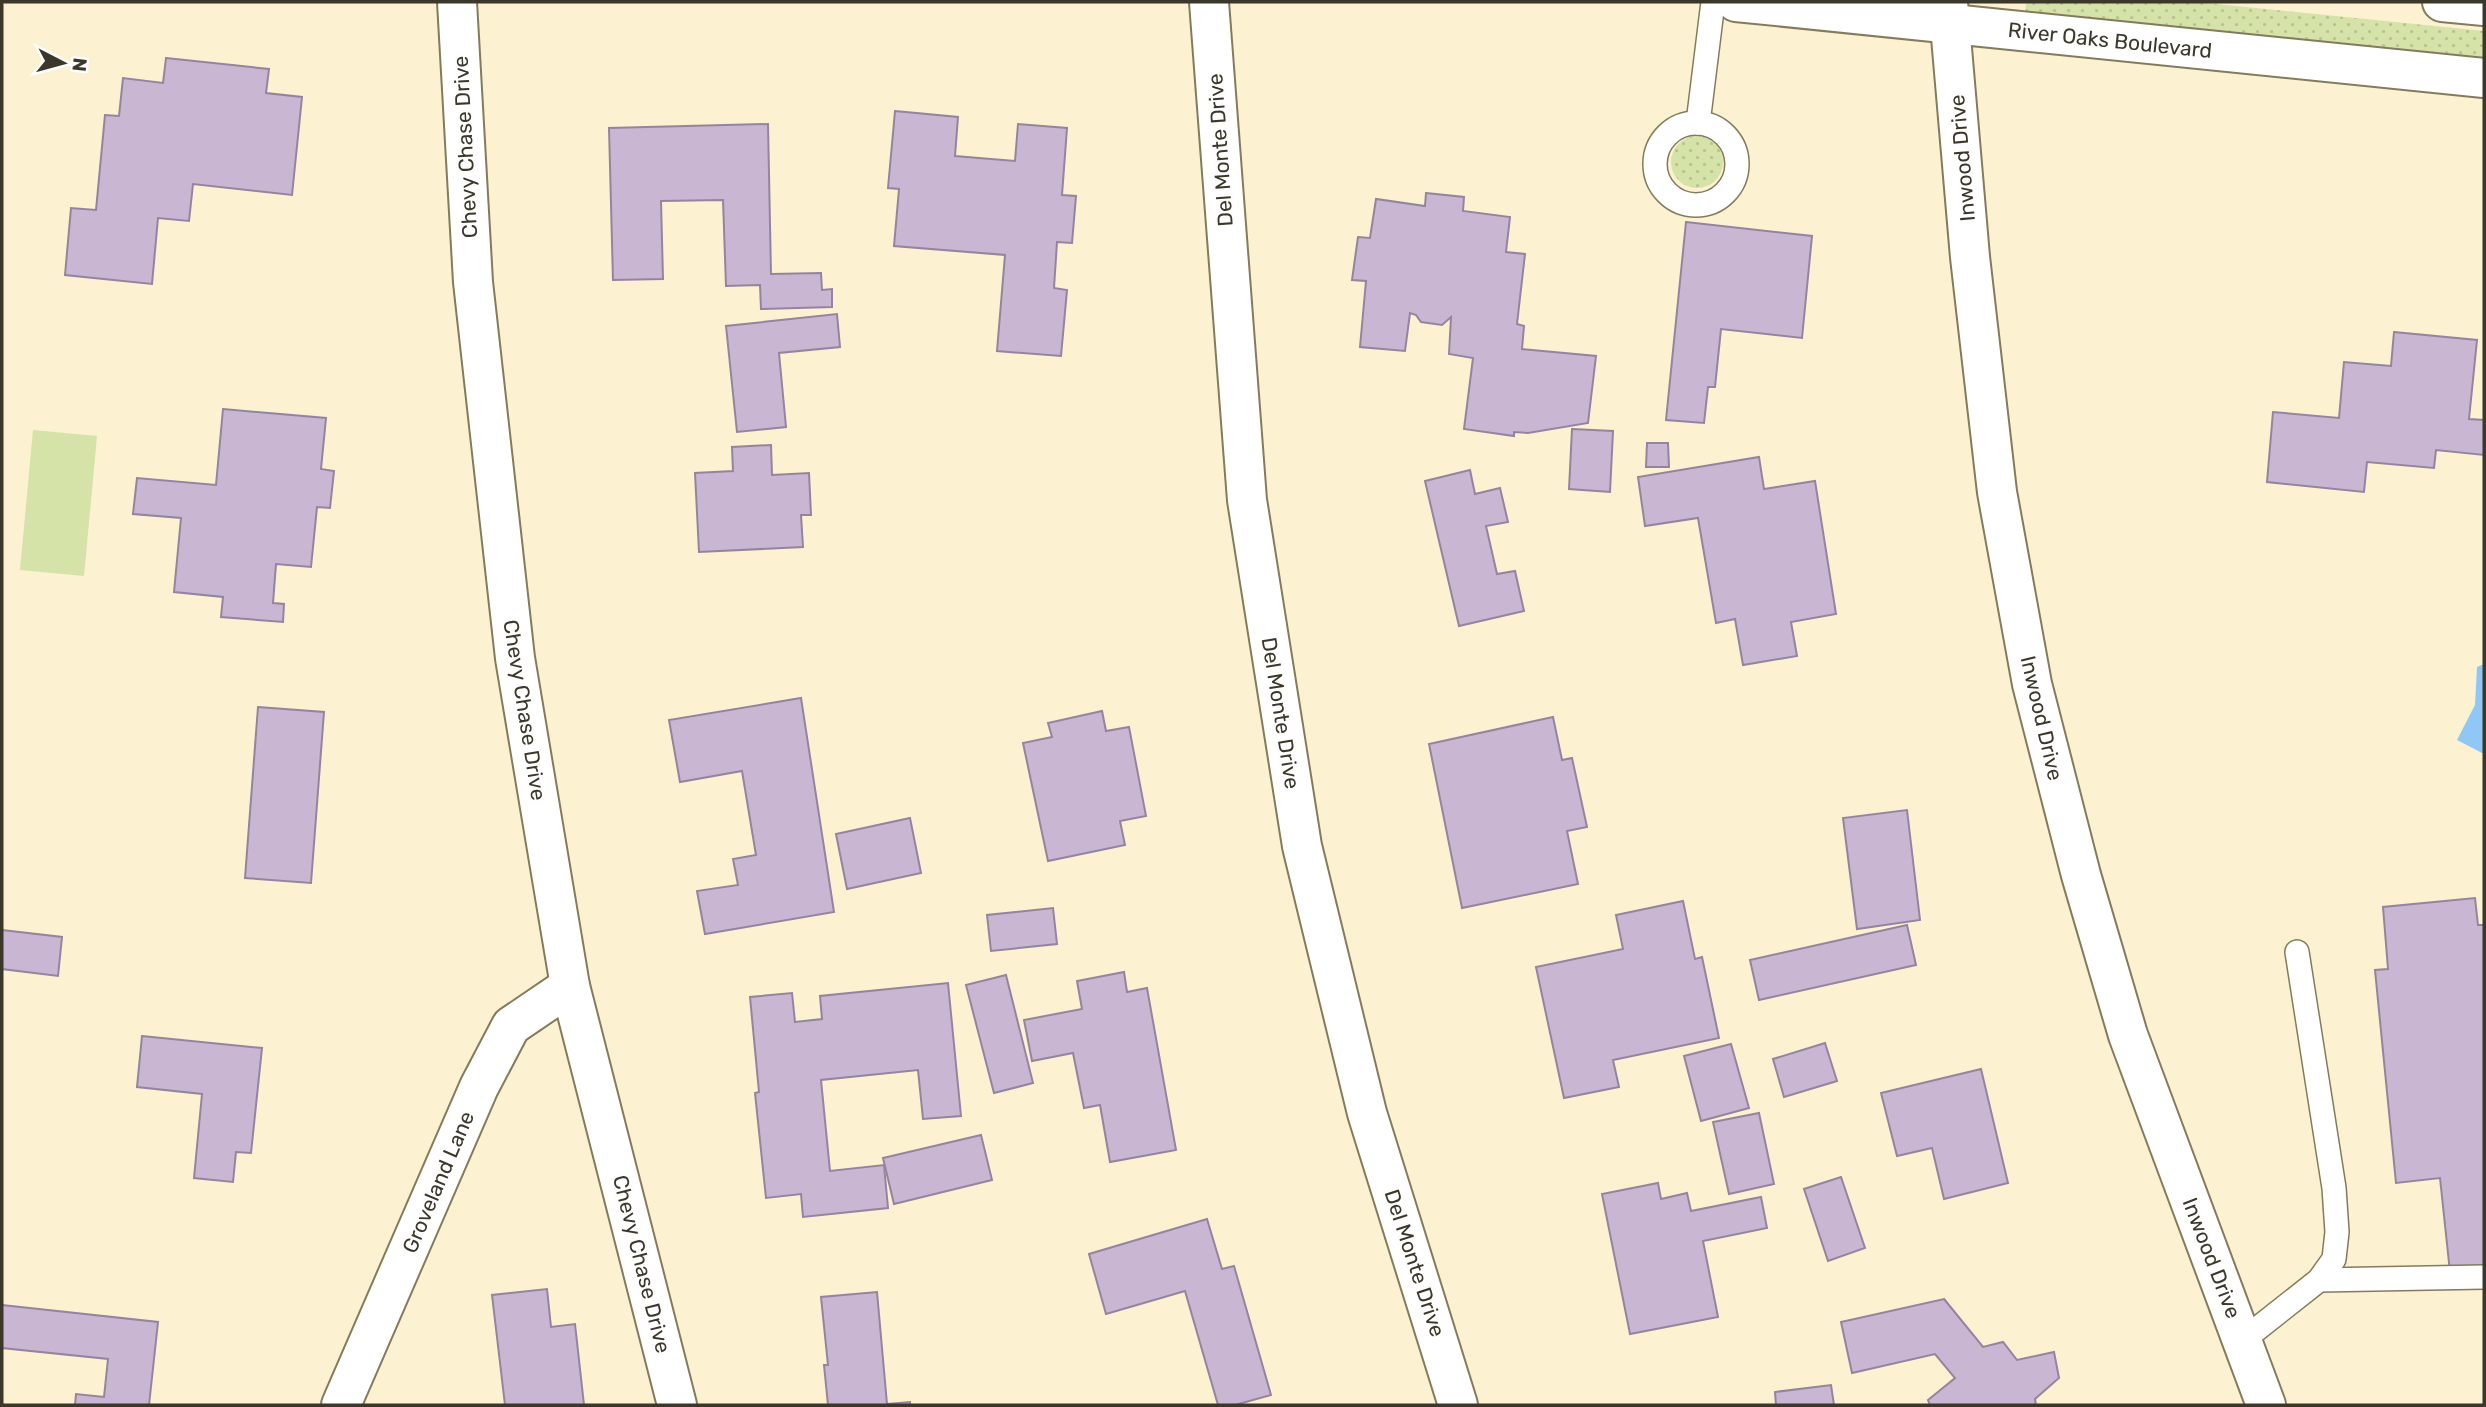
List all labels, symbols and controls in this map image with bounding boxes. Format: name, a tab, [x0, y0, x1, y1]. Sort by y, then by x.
street label: River Oaks Boulevard	[2007, 17, 2213, 63]
north arrow	[28, 28, 98, 98]
street label: Chevy Chase Drive	[448, 55, 482, 239]
text: N	[67, 57, 92, 73]
street label: Del Monte Drive	[1202, 73, 1238, 227]
street label: Inwood Drive	[1944, 94, 1980, 222]
street label: Chevy Chase Drive	[498, 618, 552, 802]
street label: Del Monte Drive	[1257, 635, 1305, 791]
street label: Inwood Drive	[2016, 653, 2068, 783]
street label: Groveland Lane	[397, 1107, 479, 1257]
street label: Chevy Chase Drive	[608, 1172, 676, 1356]
street label: Del Monte Drive	[1379, 1186, 1451, 1340]
street label: Inwood Drive	[2178, 1194, 2246, 1322]

